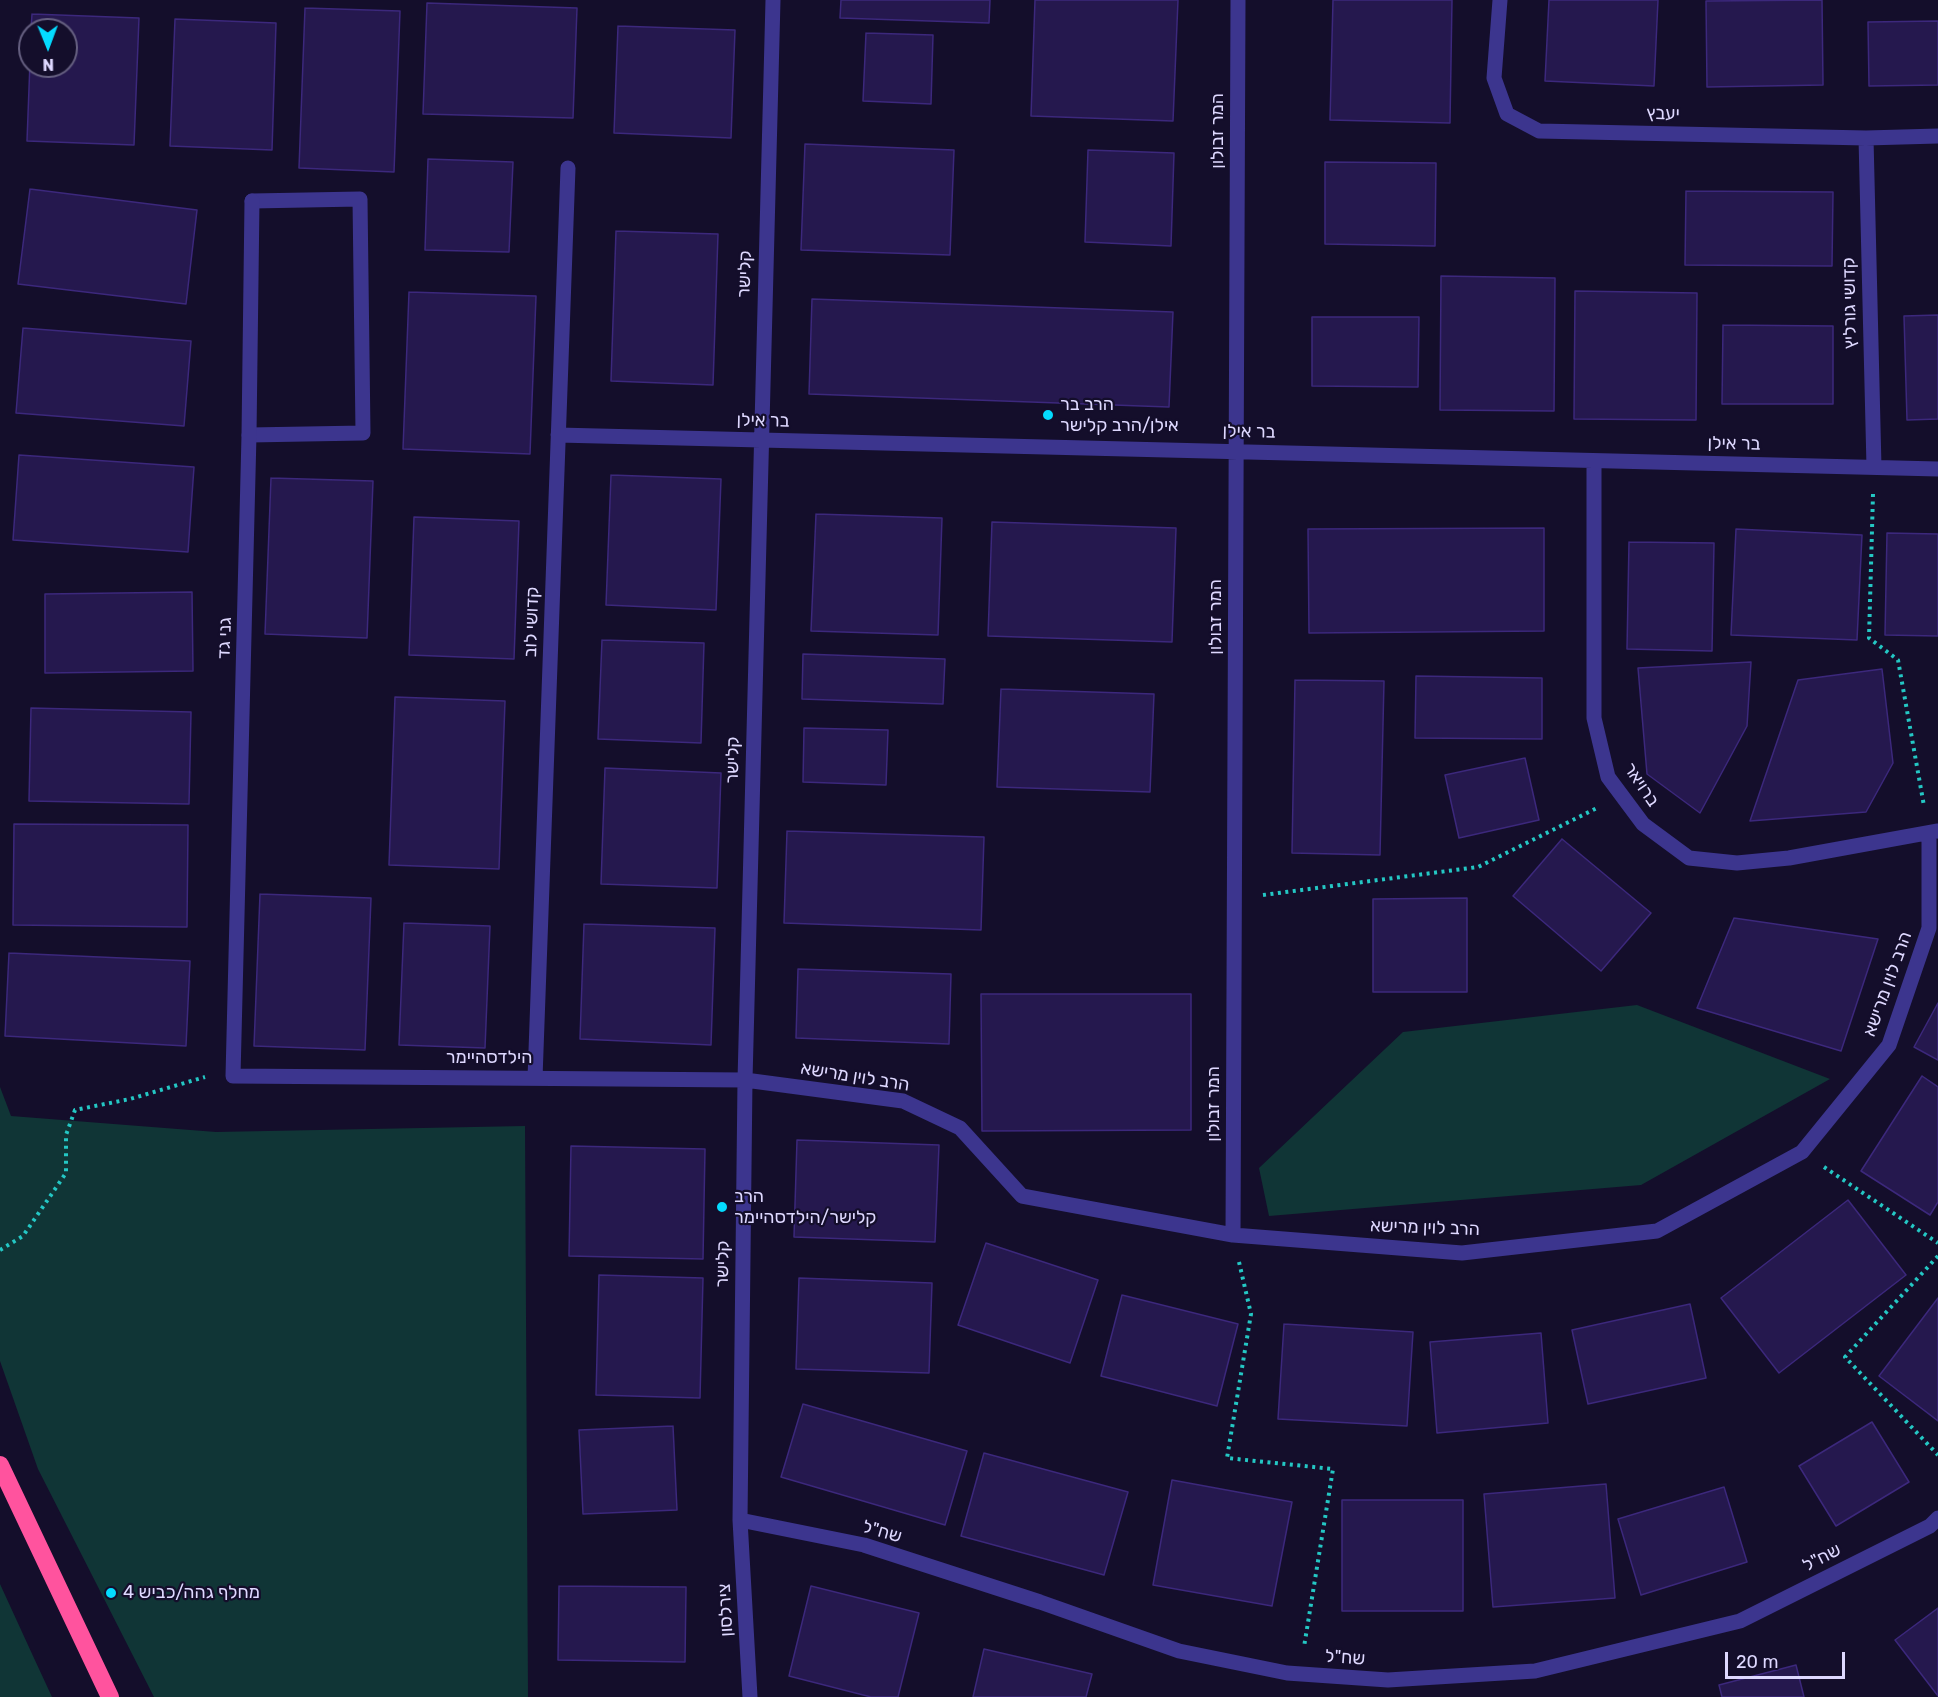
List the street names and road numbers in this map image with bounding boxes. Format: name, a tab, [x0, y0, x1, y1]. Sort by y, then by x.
street label: המר זבולון	[1207, 93, 1229, 169]
street label: יעבץ	[1646, 103, 1680, 125]
street label: קלישר	[733, 250, 757, 298]
street label: קדושי גורליץ	[1838, 257, 1862, 349]
street label: בר אילן	[737, 410, 789, 432]
street label: בר אילן	[1223, 421, 1275, 443]
street label: בר אילן	[1708, 433, 1760, 455]
street label: המר זבולון	[1205, 579, 1227, 655]
street label: קדושי לוב	[520, 586, 544, 658]
street label: גני גד	[213, 617, 237, 659]
street label: קלישר	[722, 736, 744, 784]
street label: ברויאר	[1618, 759, 1664, 811]
street label: הרב לוין מרישא	[1859, 929, 1917, 1039]
street label: הילדסהיימר	[446, 1047, 532, 1069]
street label: הרב לוין מרישא	[799, 1058, 911, 1096]
street label: המר זבולון	[1203, 1066, 1225, 1142]
street label: הרב לוין מרישא	[1370, 1215, 1480, 1241]
street label: קלישר	[712, 1240, 734, 1288]
street label: שח"ל	[860, 1516, 904, 1548]
street label: שח"ל	[1799, 1539, 1845, 1577]
street label: צירלסון	[714, 1583, 738, 1637]
street label: שח"ל	[1324, 1646, 1366, 1670]

